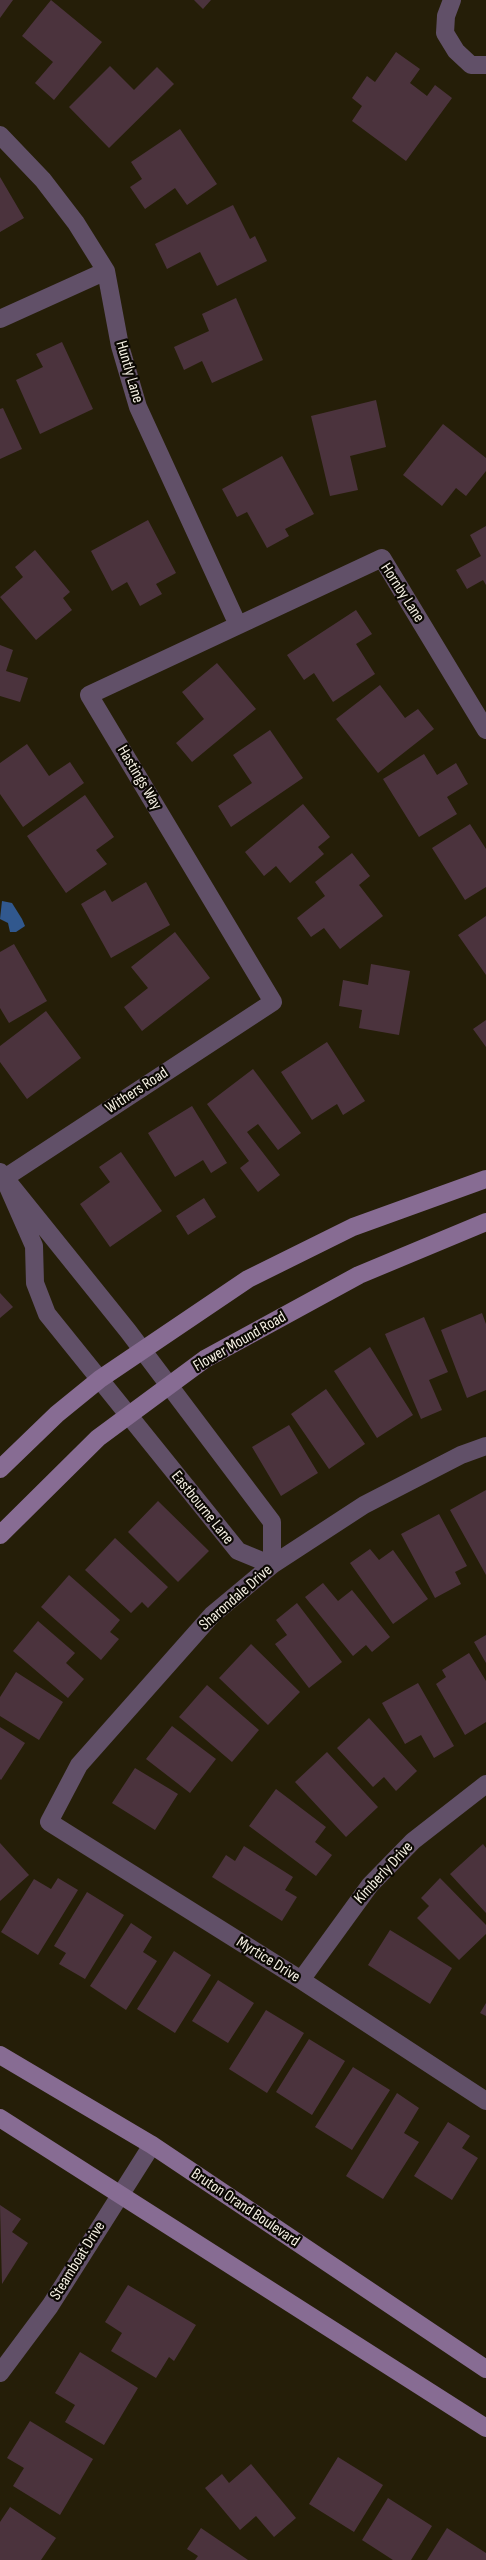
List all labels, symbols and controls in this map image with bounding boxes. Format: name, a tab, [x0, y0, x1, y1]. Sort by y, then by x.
street label: Huntly Lane	[111, 339, 147, 405]
street label: Hornby Lane	[376, 560, 428, 626]
street label: Hastings Way	[112, 742, 166, 814]
street label: Withers Road	[102, 1064, 172, 1118]
street label: Flower Mound Road	[190, 1308, 290, 1376]
street label: Eastbourne Lane	[167, 1467, 237, 1549]
street label: Sharondale Drive	[196, 1561, 276, 1635]
street label: Kimberly Drive	[350, 1838, 418, 1908]
street label: Myrtice Drive	[233, 1933, 303, 1987]
street label: Bruton Orand Boulevard	[187, 2165, 303, 2251]
street label: Steamboat Drive	[46, 2218, 110, 2304]

